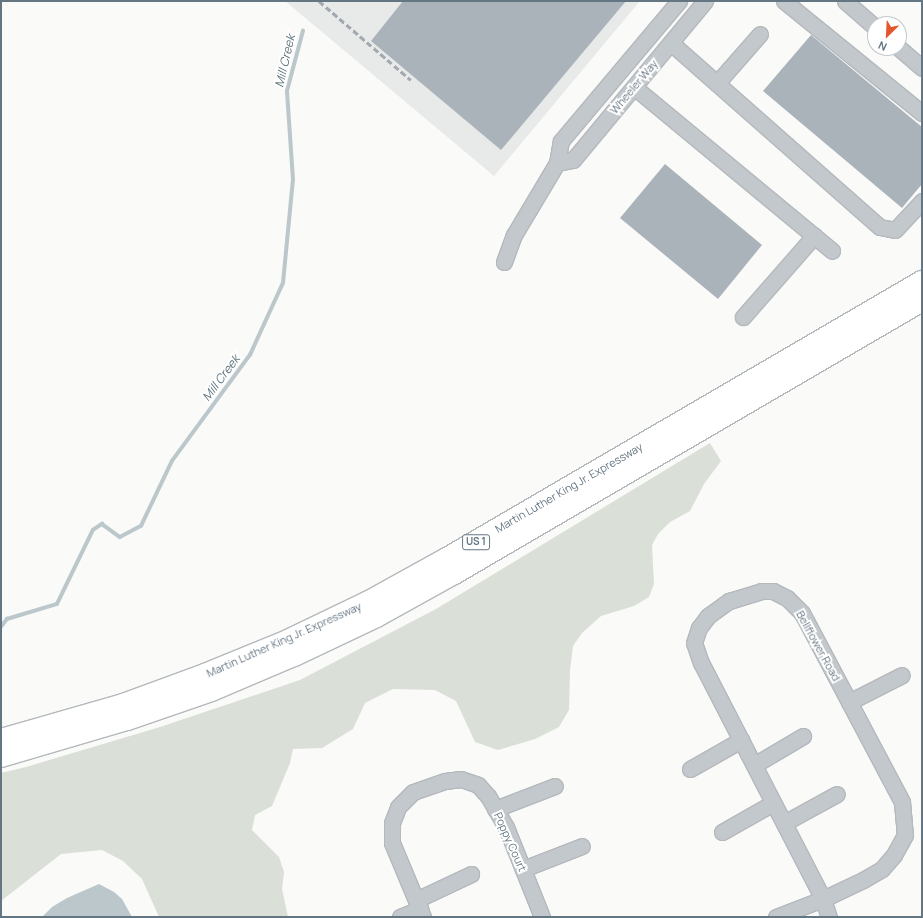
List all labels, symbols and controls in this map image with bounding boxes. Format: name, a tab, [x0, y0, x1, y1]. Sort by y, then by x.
north arrow	[867, 16, 907, 56]
water label: Mill Creek	[272, 33, 298, 89]
text: N	[876, 38, 889, 55]
street label: Wheeler Way	[608, 57, 660, 117]
water label: Mill Creek	[199, 352, 243, 404]
street label: Martin Luther King Jr. Expressway	[493, 440, 645, 536]
road number: US 1	[462, 534, 490, 550]
street label: Martin Luther King Jr. Expressway	[205, 600, 363, 680]
street label: Bellflower Road	[793, 609, 843, 683]
street label: Poppy Court	[491, 810, 529, 874]

